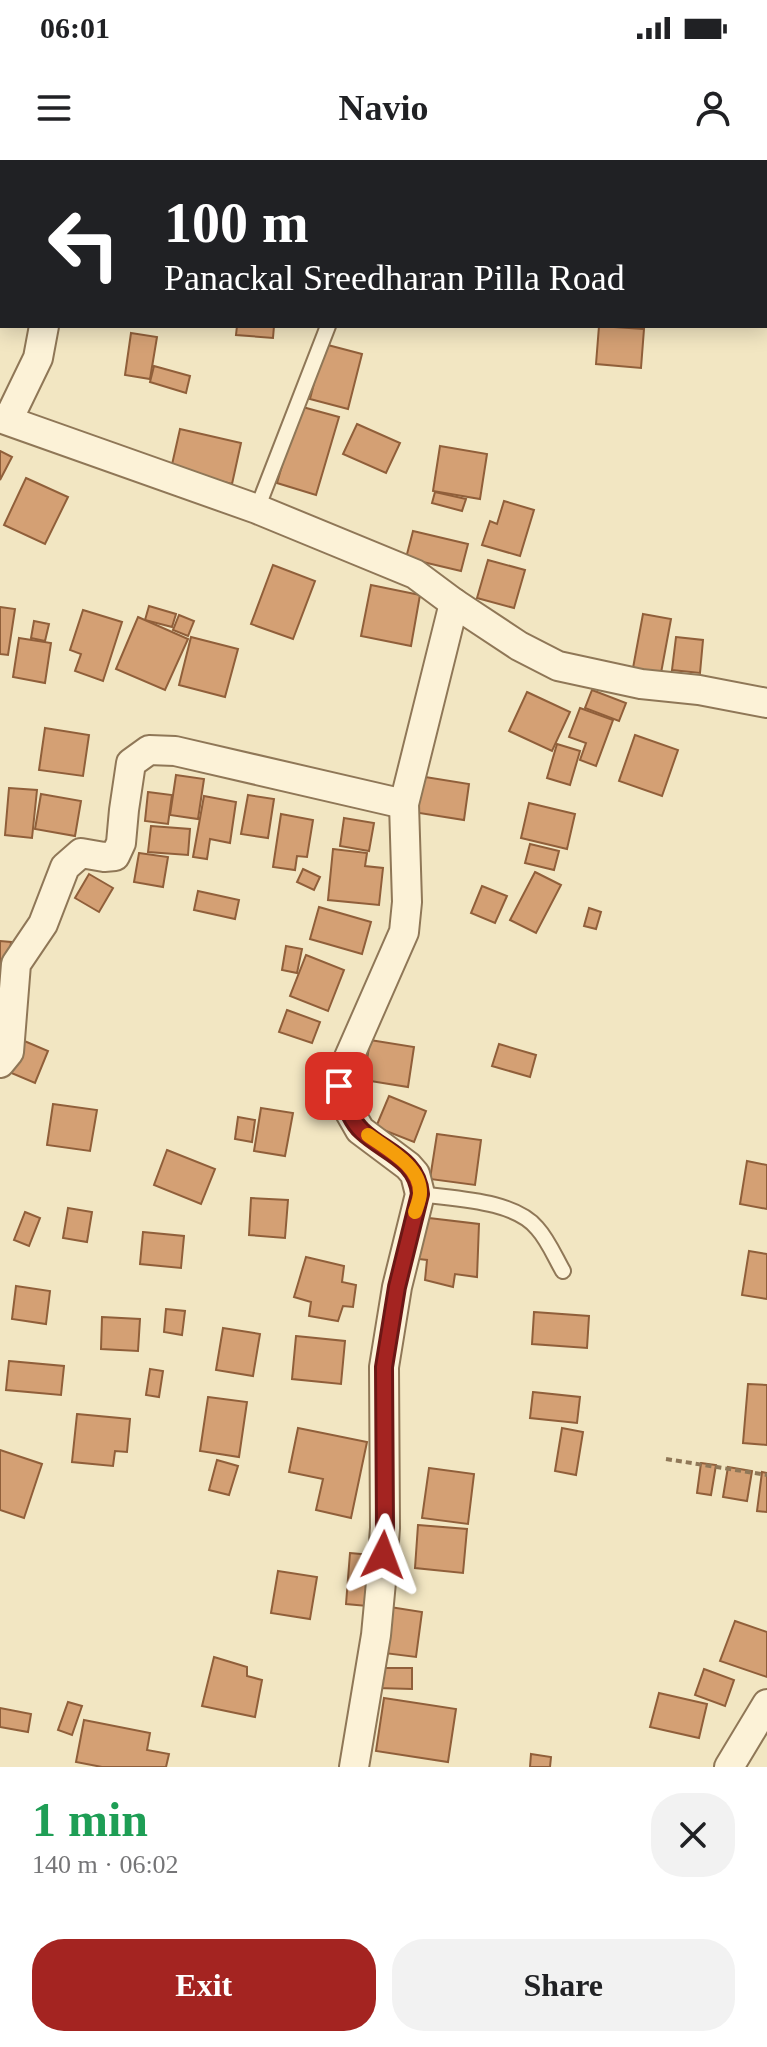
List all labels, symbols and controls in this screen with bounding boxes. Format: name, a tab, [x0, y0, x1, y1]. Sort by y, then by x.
text: 06:01	[40, 11, 110, 44]
icon: menu	[32, 86, 76, 130]
icon: person	[691, 86, 735, 130]
text: Navio	[339, 88, 429, 128]
icon: left	[32, 192, 136, 296]
text: 100 m	[164, 192, 309, 254]
text: Panackal Sreedharan Pilla Road	[164, 258, 625, 298]
pin	[305, 1052, 373, 1120]
icon: arrive	[317, 1064, 361, 1108]
position arrow	[341, 1513, 425, 1597]
text: 1 min	[32, 1793, 148, 1846]
button: close	[651, 1793, 735, 1877]
text: 140 m · 06:02	[32, 1850, 179, 1879]
button: Exit	[32, 1939, 376, 2031]
button: Share	[392, 1939, 735, 2031]

